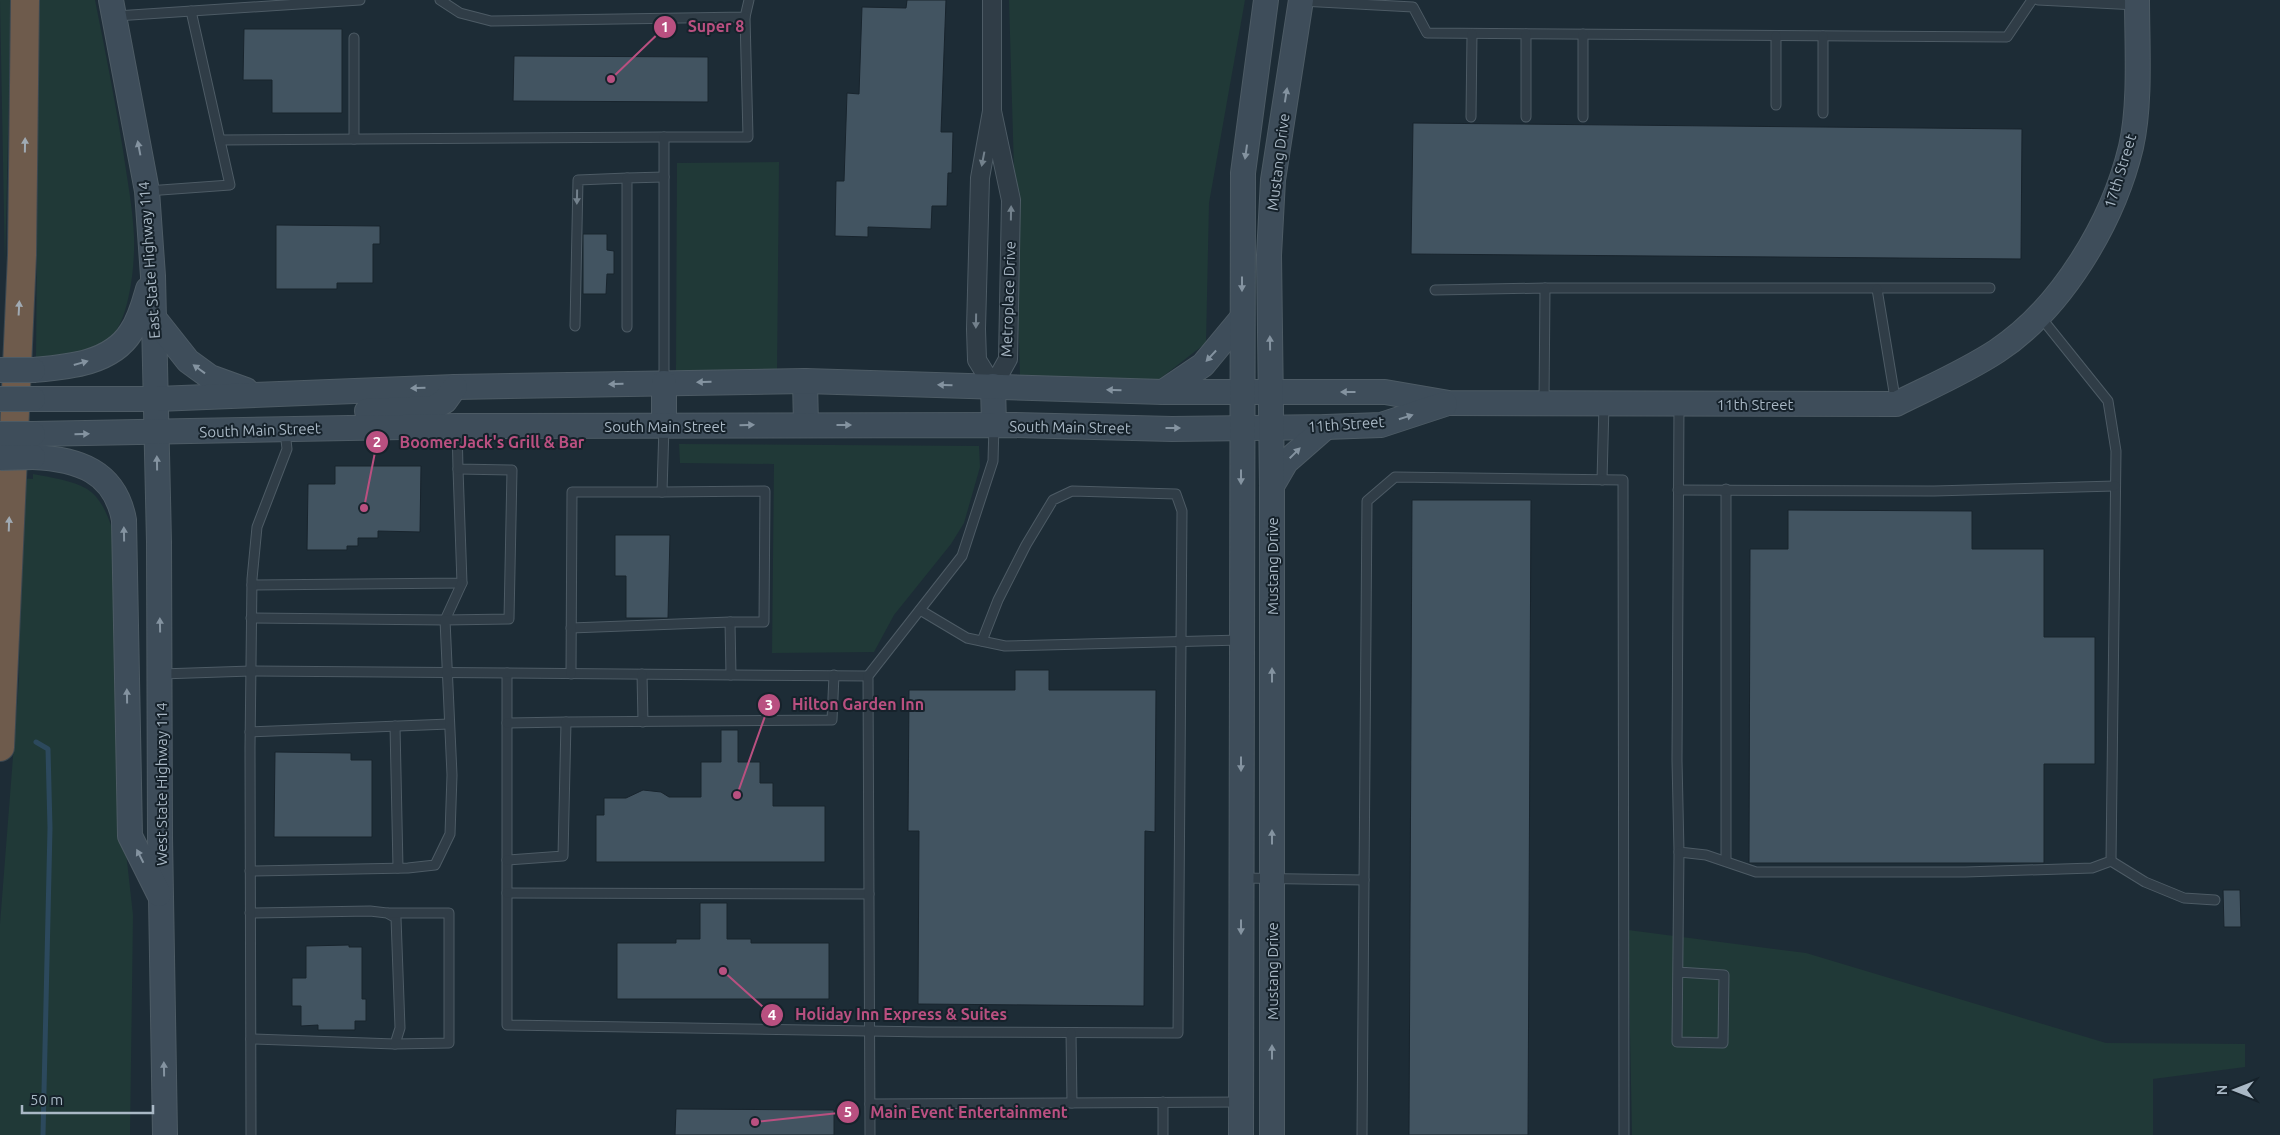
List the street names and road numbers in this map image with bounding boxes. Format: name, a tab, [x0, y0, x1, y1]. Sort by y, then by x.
street label: Mustang Drive	[1264, 112, 1292, 212]
street label: 17th Street	[2101, 132, 2139, 210]
street label: East State Highway 114	[135, 181, 163, 339]
street label: Metroplace Drive	[997, 241, 1019, 357]
street label: 11th Street	[1717, 396, 1793, 413]
street label: 11th Street	[1307, 413, 1385, 435]
street label: South Main Street	[1009, 417, 1131, 437]
street label: South Main Street	[604, 418, 726, 435]
street label: South Main Street	[199, 419, 321, 441]
street label: Mustang Drive	[1264, 517, 1281, 615]
street label: West State Highway 114	[153, 702, 170, 866]
street label: Mustang Drive	[1264, 922, 1281, 1020]

